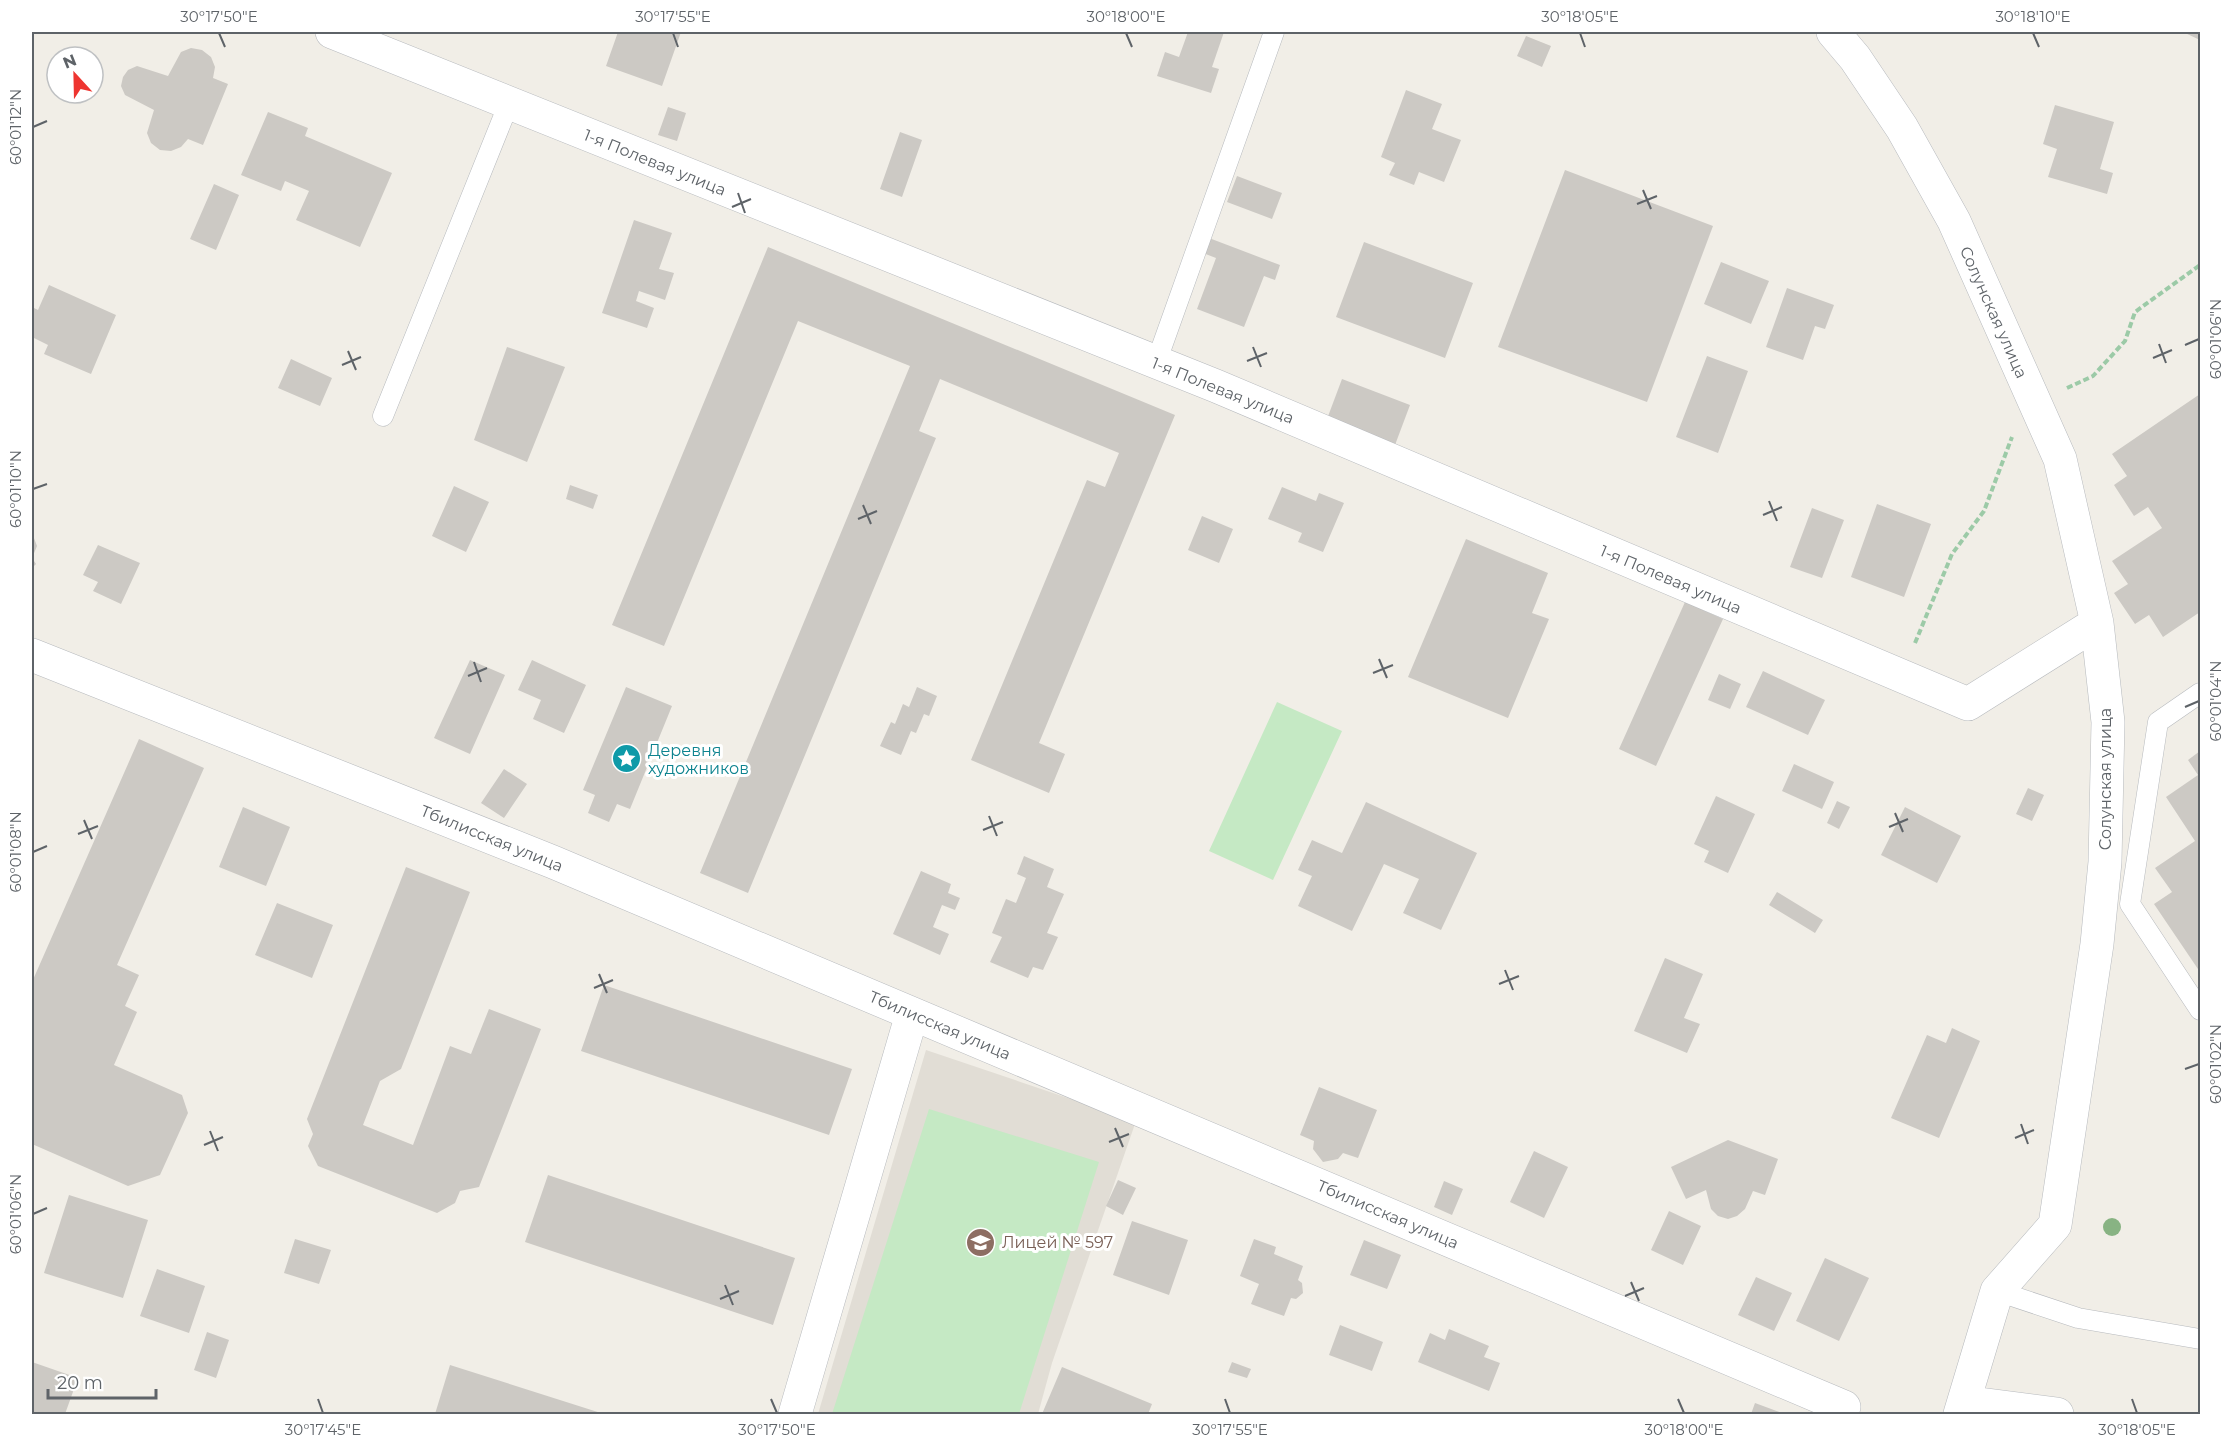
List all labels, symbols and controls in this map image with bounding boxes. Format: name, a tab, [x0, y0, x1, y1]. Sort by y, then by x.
text: 30°17'50"E	[180, 7, 258, 26]
text: 30°17'55"E	[635, 7, 711, 26]
text: 30°18'00"E	[1086, 7, 1166, 26]
text: 30°18'05"E	[1541, 7, 1619, 26]
text: 30°18'10"E	[1995, 7, 2071, 26]
north arrow	[45, 45, 105, 105]
text: N	[60, 50, 79, 73]
text: 60°01'12"N	[6, 89, 25, 165]
street label: 1-я Полевая улица	[581, 125, 729, 200]
street label: Солунская улица	[1956, 243, 2031, 381]
text: 60°01'06"N	[2206, 299, 2225, 379]
street label: 1-я Полевая улица	[1149, 353, 1297, 428]
text: 60°01'10"N	[6, 450, 25, 528]
street label: 1-я Полевая улица	[1597, 541, 1744, 618]
text: 60°01'04"N	[2206, 660, 2225, 742]
street label: Солунская улица	[2096, 708, 2115, 850]
place label: Деревня художников	[648, 741, 749, 778]
place icon: Деревня художников	[611, 743, 643, 775]
street label: Тбилисская улица	[418, 801, 566, 876]
text: 60°01'08"N	[6, 811, 25, 893]
street label: Тбилисская улица	[866, 987, 1014, 1064]
text: 60°01'02"N	[2206, 1024, 2225, 1104]
text: 60°01'06"N	[6, 1174, 25, 1254]
street label: Тбилисская улица	[1314, 1176, 1462, 1253]
school or university icon: Лицей № 597	[965, 1226, 997, 1258]
place label: Лицей № 597	[1002, 1233, 1113, 1252]
scale bar	[48, 1362, 156, 1400]
text: 20 m	[57, 1372, 103, 1394]
text: 30°17'45"E	[285, 1420, 361, 1439]
text: 30°17'50"E	[738, 1420, 816, 1439]
text: 30°17'55"E	[1192, 1420, 1268, 1439]
text: 30°18'00"E	[1644, 1420, 1724, 1439]
text: 30°18'05"E	[2098, 1420, 2176, 1439]

